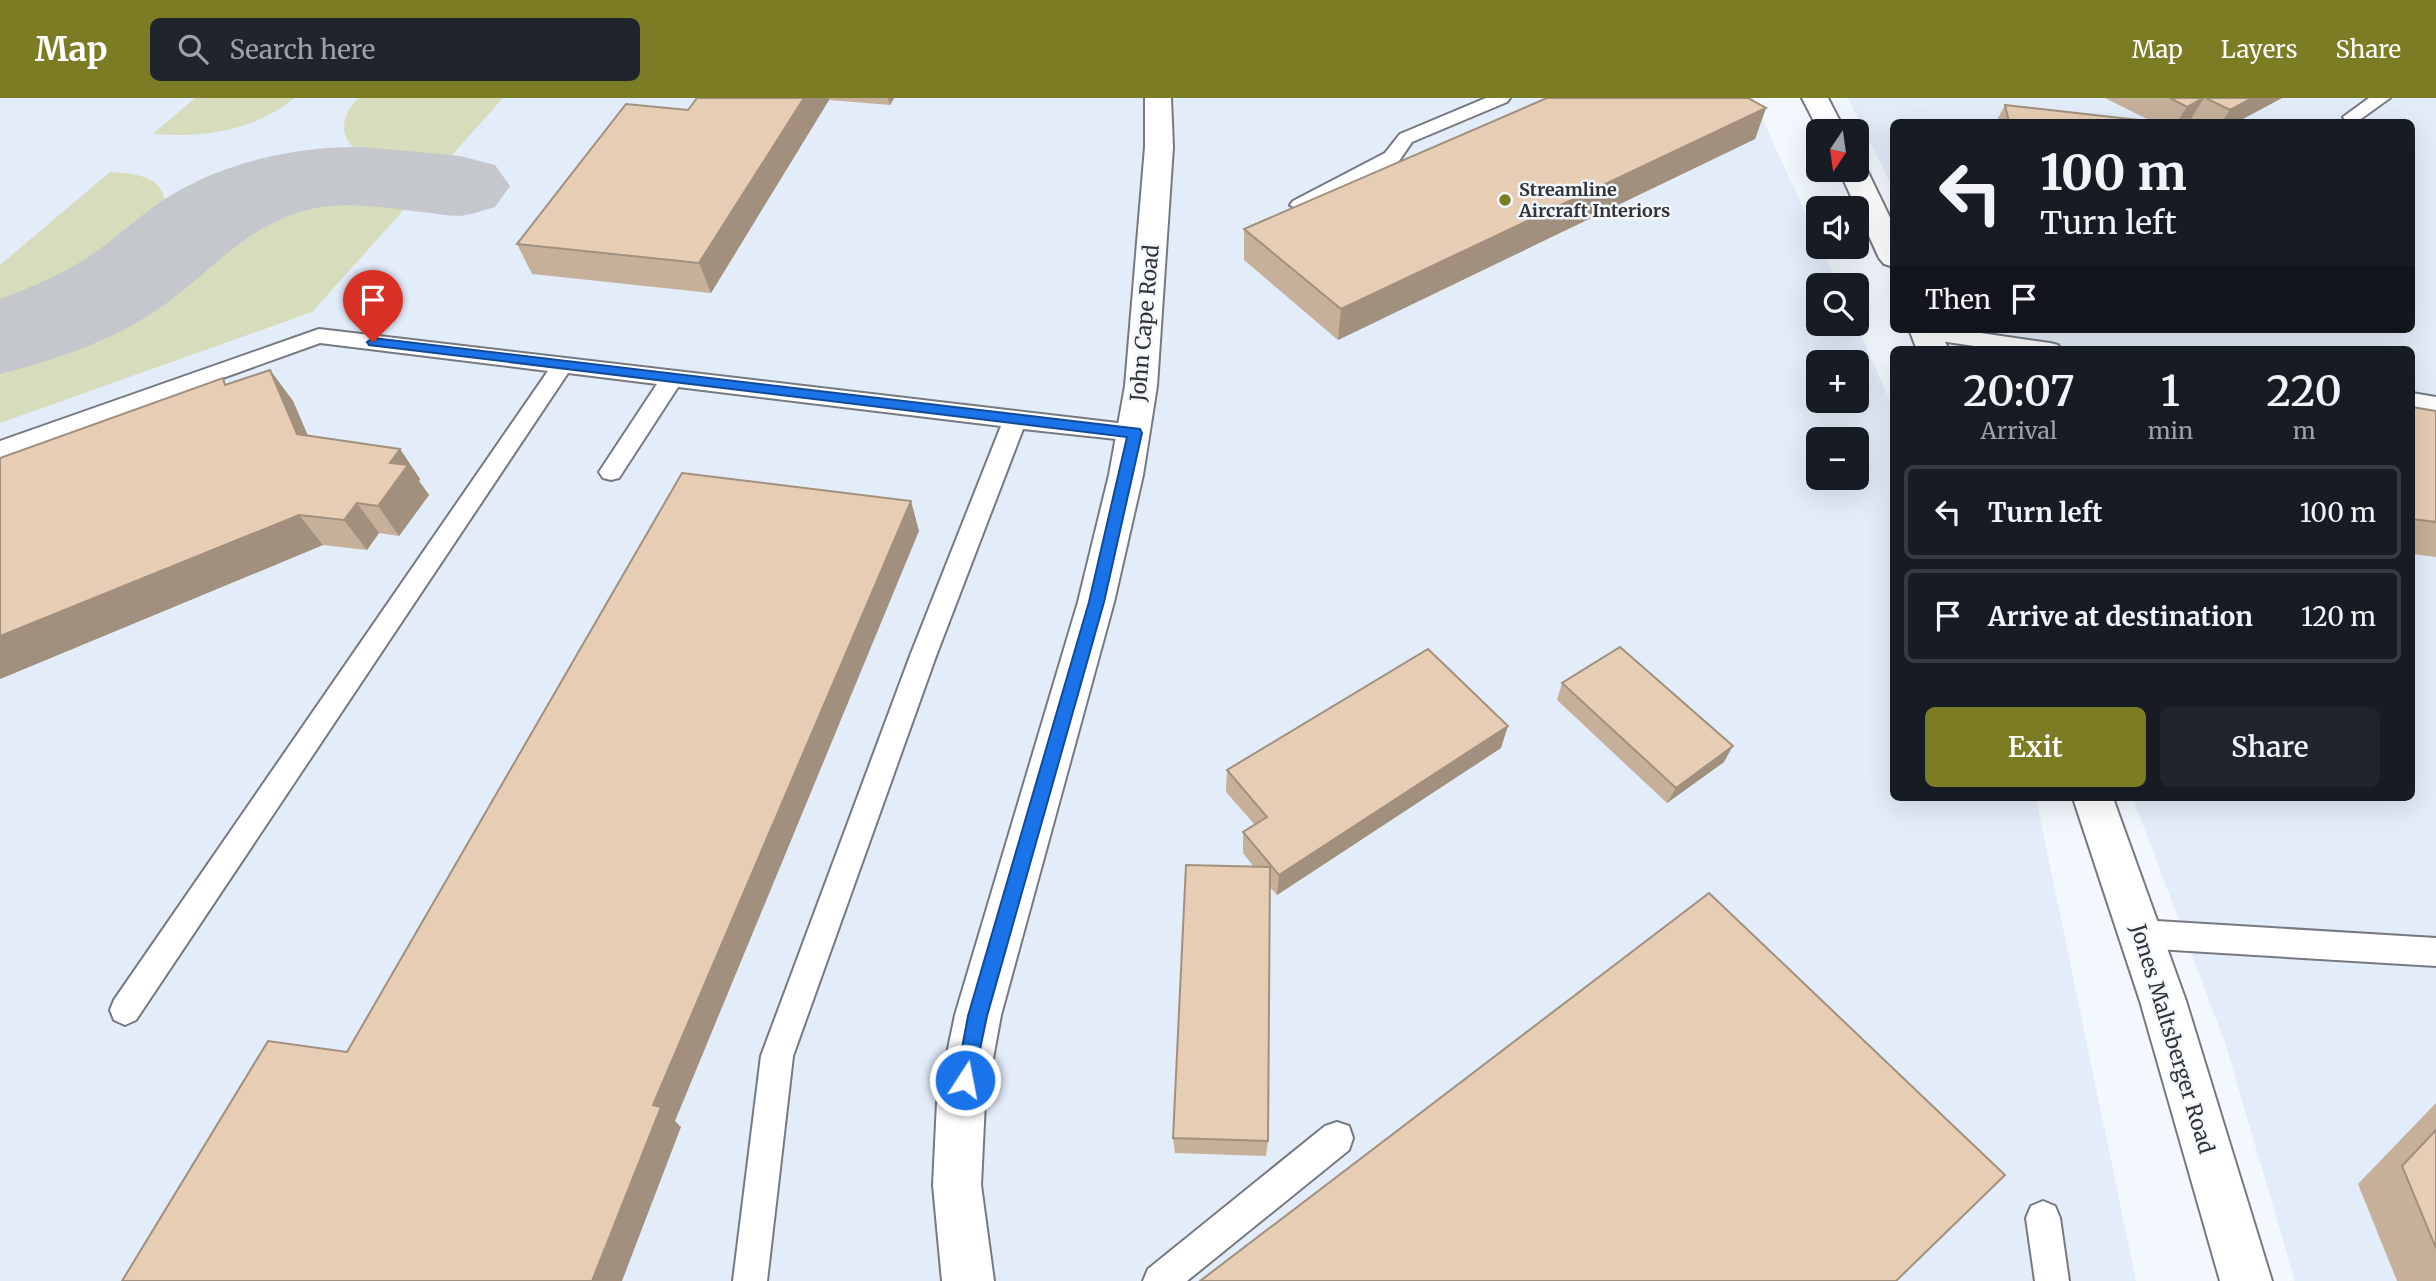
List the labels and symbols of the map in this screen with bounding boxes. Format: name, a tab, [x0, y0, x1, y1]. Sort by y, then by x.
north arrow	[1806, 119, 1869, 182]
place label: Streamline Aircraft Interiors	[1518, 178, 1670, 222]
marker: Streamline Aircraft Interiors	[1497, 192, 1513, 208]
street label: John Cape Road	[1124, 243, 1165, 403]
pin	[343, 270, 403, 342]
street label: Jones Maltsberger Road	[2124, 920, 2220, 1157]
position arrow	[928, 1043, 1002, 1117]

